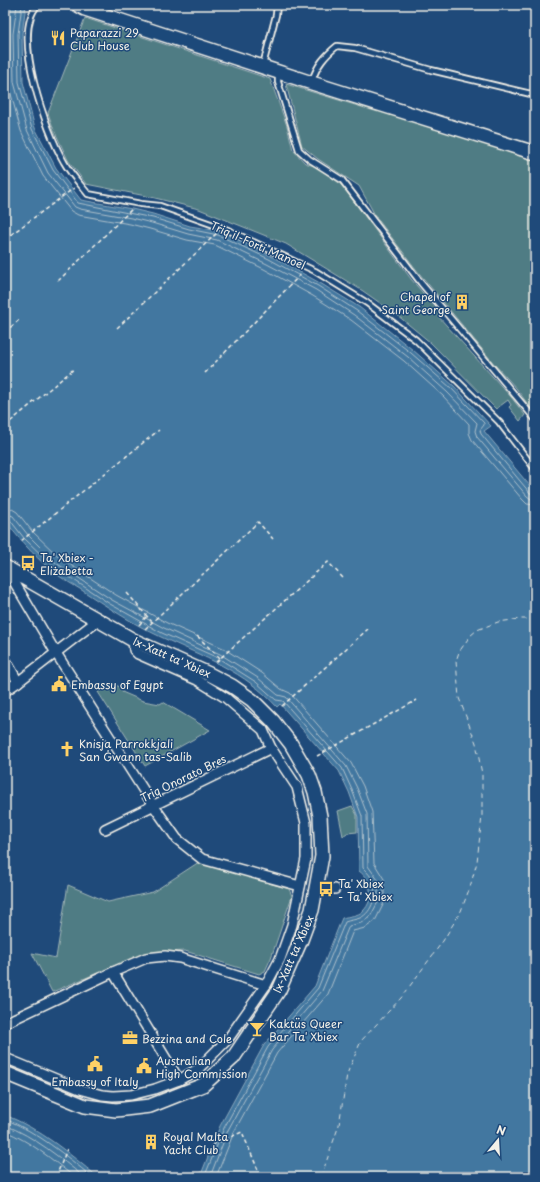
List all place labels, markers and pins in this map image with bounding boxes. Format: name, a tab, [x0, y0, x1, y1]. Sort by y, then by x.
place label: Paparazzi 29 Club House	[70, 24, 139, 54]
restaurant icon: Paparazzi 29 Club House	[49, 29, 67, 47]
place label: Chapel of Saint George	[382, 288, 452, 318]
building icon: Chapel of Saint George	[453, 293, 471, 311]
place label: Ta' Xbiex - Eliżabetta	[40, 549, 94, 579]
bus stop icon: Ta' Xbiex - Eliżabetta	[19, 554, 37, 572]
public building icon: Embassy of Egypt	[50, 675, 68, 693]
place label: Embassy of Egypt	[71, 676, 164, 693]
place label: Knisja Parrokkjali San Ġwann tas-Salib	[79, 735, 192, 765]
church icon: Knisja Parrokkjali San Ġwann tas-Salib	[58, 740, 76, 758]
place label: Ta' Xbiex - Ta' Xbiex	[338, 875, 393, 905]
bus stop icon: Ta' Xbiex - Ta' Xbiex	[317, 880, 335, 898]
place label: Kaktüs Queer Bar Ta' Xbiex	[269, 1015, 343, 1045]
bar icon: Kaktüs Queer Bar Ta' Xbiex	[248, 1020, 266, 1038]
office icon: Bezzina and Cole	[121, 1029, 139, 1047]
place label: Bezzina and Cole	[142, 1030, 232, 1047]
place label: Australian High Commission	[156, 1052, 247, 1082]
public building icon: Embassy of Italy	[86, 1055, 104, 1073]
public building icon: Australian High Commission	[135, 1057, 153, 1075]
place label: Embassy of Italy	[51, 1073, 139, 1090]
place label: Royal Malta Yacht Club	[163, 1128, 229, 1158]
building icon: Royal Malta Yacht Club	[142, 1133, 160, 1151]

